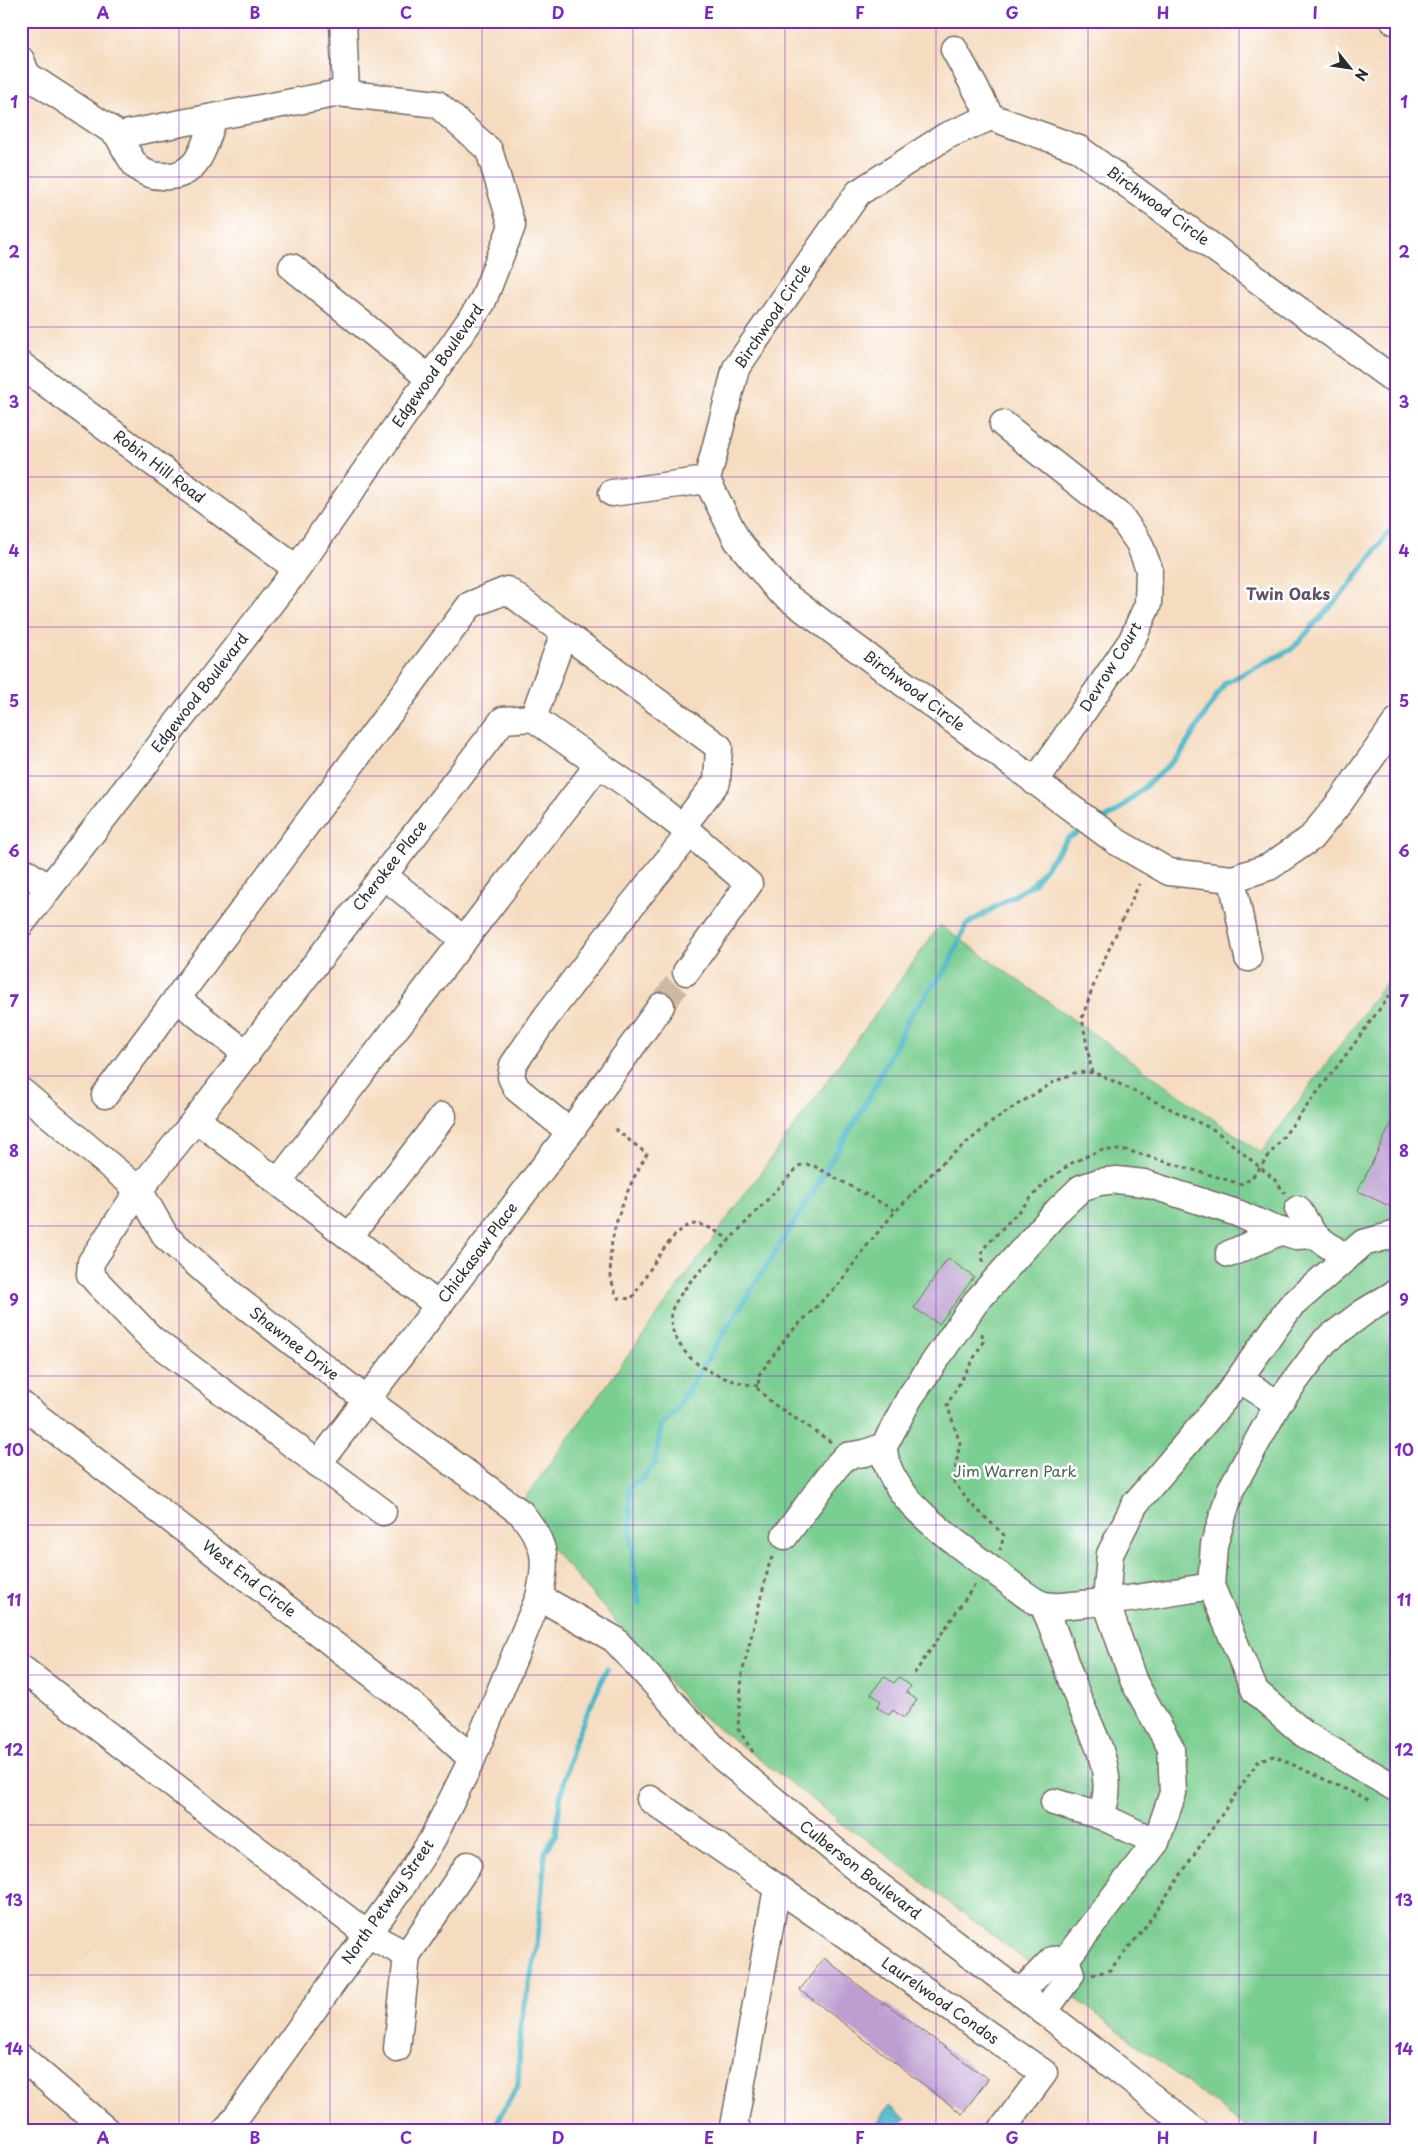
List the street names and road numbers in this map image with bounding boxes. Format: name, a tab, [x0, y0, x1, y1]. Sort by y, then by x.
street label: Birchwood Circle	[1103, 159, 1215, 250]
street label: Birchwood Circle	[728, 258, 816, 372]
street label: Edgewood Boulevard	[385, 299, 488, 432]
street label: Robin Hill Road	[109, 424, 211, 508]
street label: Devrow Court	[1073, 617, 1146, 716]
street label: Edgewood Boulevard	[145, 627, 253, 757]
street label: Birchwood Circle	[859, 644, 971, 736]
street label: Cherokee Place	[346, 815, 432, 915]
street label: Chickasaw Place	[431, 1197, 522, 1307]
street label: Shawnee Drive	[245, 1300, 345, 1385]
street label: West End Circle	[198, 1534, 302, 1622]
street label: Culberson Boulevard	[795, 1814, 927, 1924]
street label: North Petway Street	[335, 1834, 439, 1968]
street label: Laurelwood Condos	[877, 1951, 1004, 2049]

